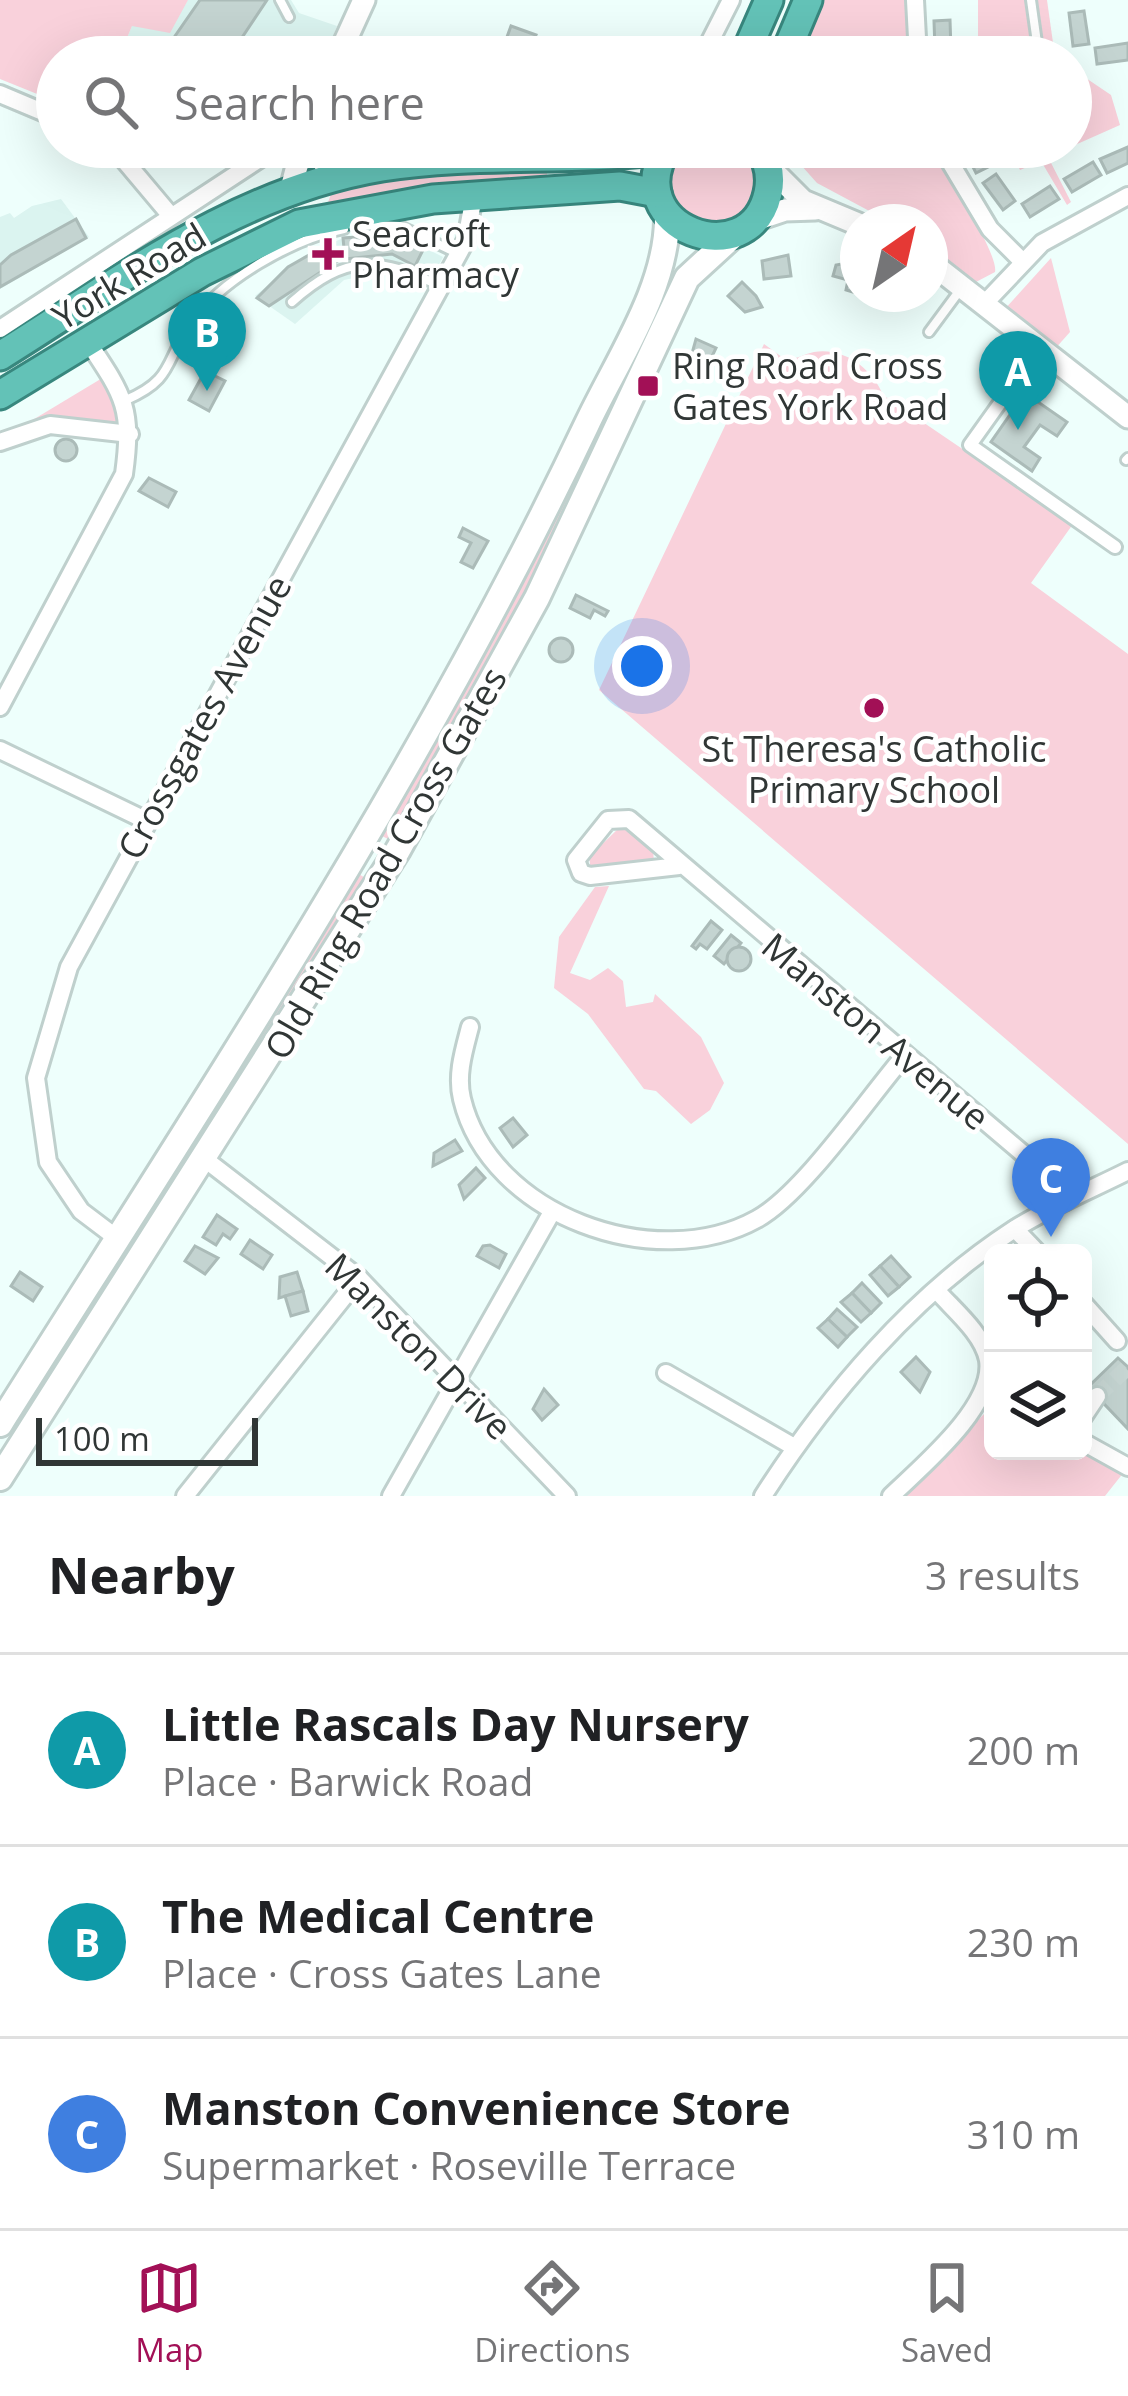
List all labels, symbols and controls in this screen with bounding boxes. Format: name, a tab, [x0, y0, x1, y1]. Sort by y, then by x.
search box	[36, 36, 1092, 168]
icon: search	[78, 69, 144, 135]
text: Search here	[174, 72, 425, 133]
north arrow	[840, 204, 948, 312]
place label: Seacroft Pharmacy	[352, 209, 520, 299]
street label: York Road	[43, 211, 215, 341]
marker: Seacroft Pharmacy	[315, 241, 341, 267]
pin: B	[168, 292, 246, 391]
pin: A	[979, 331, 1057, 430]
place label: Ring Road Cross Gates York Road	[672, 341, 948, 431]
marker: Ring Road Cross Gates York Road	[635, 373, 661, 399]
street label: Crossgates Avenue	[106, 566, 302, 868]
your location	[612, 636, 672, 696]
street label: Old Ring Road Cross Gates	[253, 658, 517, 1068]
marker: St Theresa's Catholic Primary School	[861, 695, 887, 721]
place label: St Theresa's Catholic Primary School	[701, 724, 1047, 814]
street label: Manston Avenue	[752, 921, 1000, 1141]
pin: C	[1012, 1138, 1090, 1237]
street label: Manston Drive	[315, 1242, 523, 1450]
map controls	[984, 1244, 1092, 1460]
button: locate	[984, 1244, 1092, 1352]
button: layers	[984, 1352, 1092, 1460]
scale bar	[36, 1412, 258, 1465]
text: 100 m	[54, 1416, 150, 1461]
text: Nearby	[48, 1539, 235, 1609]
text: 3 results	[925, 1548, 1080, 1601]
text: Little Rascals Day Nursery	[162, 1693, 749, 1754]
text: A	[74, 1723, 100, 1776]
text: 200 m	[967, 1723, 1080, 1776]
text: Place · Barwick Road	[162, 1754, 533, 1807]
text: The Medical Centre	[162, 1885, 594, 1946]
text: B	[74, 1915, 100, 1968]
text: 230 m	[967, 1915, 1080, 1968]
text: Place · Cross Gates Lane	[162, 1946, 602, 1999]
text: Manston Convenience Store	[162, 2077, 791, 2138]
text: C	[75, 2107, 99, 2160]
text: 310 m	[967, 2107, 1080, 2160]
text: Supermarket · Roseville Terrace	[162, 2138, 736, 2191]
tab: Map	[135, 2255, 204, 2372]
tab: Directions	[474, 2255, 630, 2372]
tab: Saved	[901, 2255, 993, 2372]

